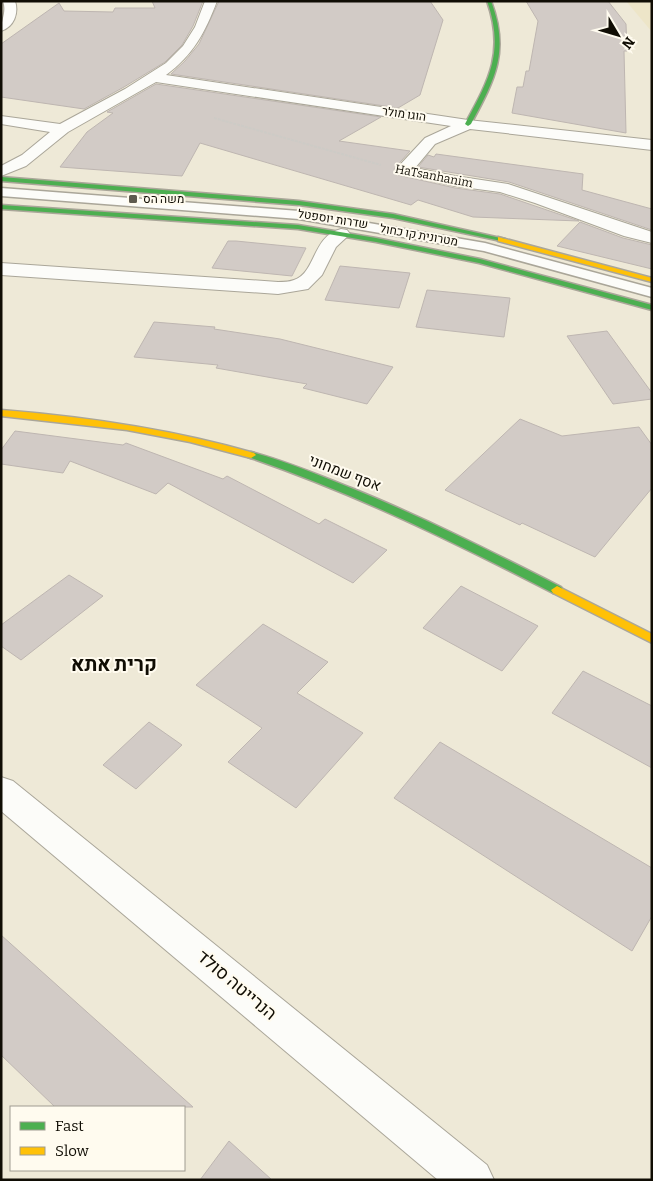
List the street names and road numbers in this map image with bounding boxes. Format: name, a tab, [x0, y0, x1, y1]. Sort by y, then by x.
street label: הוגו מולר	[381, 104, 427, 124]
street label: HaTsanhanim	[394, 162, 475, 191]
street label: שדרות יוספטל	[297, 207, 369, 231]
street label: מטרונית קו כחול	[379, 221, 459, 249]
street label: אסף שמחוני	[306, 451, 384, 495]
street label: הנרייטה סולד	[193, 945, 281, 1025]

